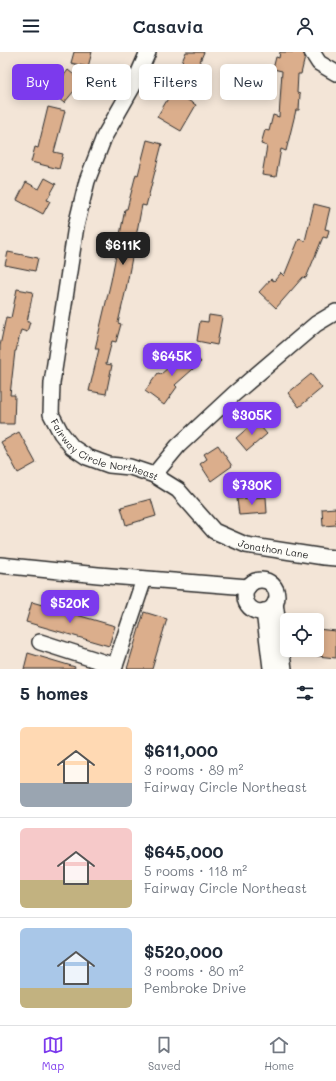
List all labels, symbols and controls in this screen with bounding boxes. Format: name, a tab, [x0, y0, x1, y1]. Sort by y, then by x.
text: Casavia	[132, 14, 204, 38]
icon: menu	[20, 15, 42, 37]
icon: person	[294, 15, 316, 37]
chip: Buy	[12, 64, 64, 100]
chip: Rent	[72, 64, 131, 100]
chip: Filters	[139, 64, 212, 100]
chip: New	[220, 64, 277, 100]
pin: $611K	[95, 232, 151, 266]
text: $611K	[105, 236, 141, 253]
pin: $645K	[144, 343, 200, 377]
text: $645K	[152, 347, 192, 364]
pin: $305K	[224, 402, 280, 436]
text: $305K	[232, 406, 272, 423]
street label: Fairway Circle Northeast	[48, 416, 162, 483]
pin: $730K	[224, 472, 280, 506]
text: $730K	[232, 476, 272, 493]
street label: Jonathon Lane	[236, 536, 310, 562]
pin: $520K	[42, 590, 98, 624]
text: $520K	[50, 594, 90, 611]
map controls	[280, 613, 324, 657]
button: locate	[280, 613, 324, 657]
text: 5 homes	[20, 682, 88, 704]
icon: filters	[294, 682, 316, 704]
text: $611,000	[144, 739, 218, 761]
icon: home	[52, 743, 100, 791]
text: 3 rooms · 89 m²	[144, 761, 243, 778]
text: Fairway Circle Northeast	[144, 778, 307, 795]
text: $645,000	[144, 840, 224, 862]
icon: home	[52, 844, 100, 892]
text: 5 rooms · 118 m²	[144, 862, 247, 879]
text: Fairway Circle Northeast	[144, 879, 307, 896]
text: $520,000	[144, 940, 223, 962]
icon: home	[52, 944, 100, 992]
text: 3 rooms · 80 m²	[144, 962, 244, 979]
text: Pembroke Drive	[144, 979, 246, 996]
tab: Map	[42, 1034, 64, 1073]
tab: Saved	[148, 1034, 181, 1073]
tab: Home	[264, 1034, 294, 1073]

